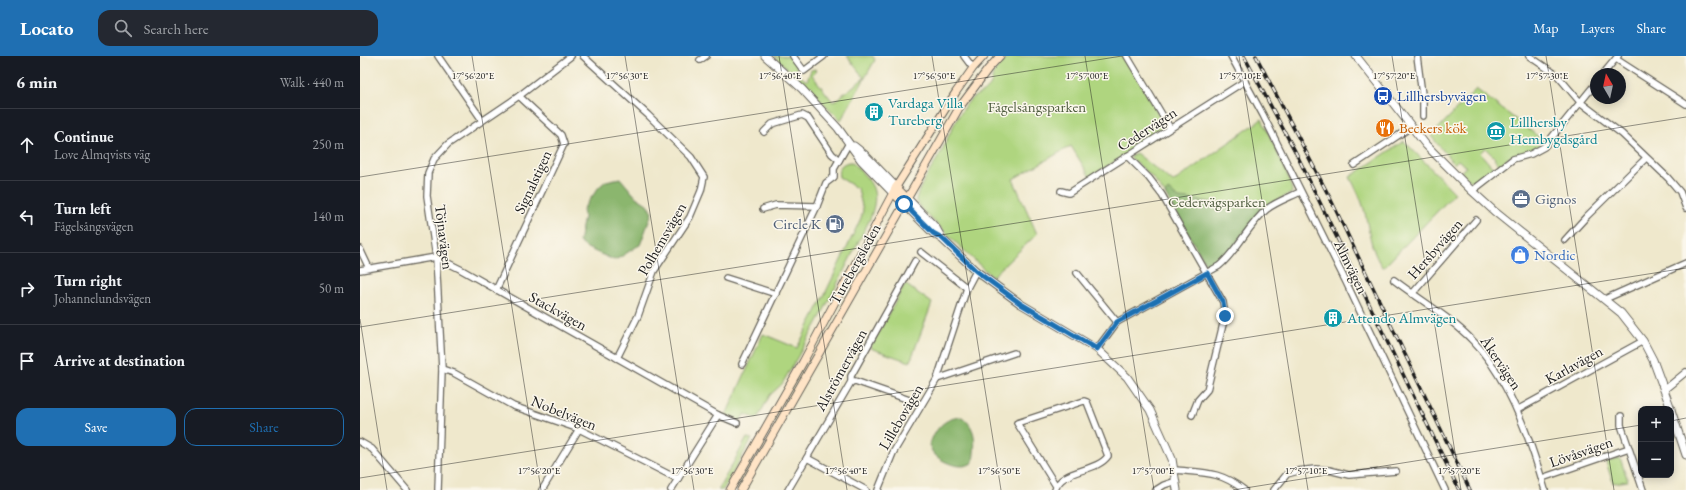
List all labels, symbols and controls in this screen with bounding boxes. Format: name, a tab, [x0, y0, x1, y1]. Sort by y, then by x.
search box	[98, 10, 378, 46]
text: Locato	[20, 16, 74, 41]
icon: search	[112, 17, 134, 39]
text: Search here	[144, 19, 209, 38]
text: Map	[1533, 19, 1558, 37]
text: Layers	[1580, 19, 1615, 37]
text: Share	[1637, 19, 1666, 37]
north arrow	[1590, 68, 1626, 104]
text: 17°56'20"E	[452, 69, 495, 82]
text: 17°56'30"E	[606, 69, 649, 82]
text: 17°56'40"E	[759, 69, 802, 82]
text: 17°56'50"E	[913, 69, 956, 82]
text: 17°57'00"E	[1066, 69, 1109, 82]
text: 17°57'10"E	[1219, 69, 1262, 82]
text: 17°57'20"E	[1373, 69, 1416, 82]
text: 17°57'30"E	[1526, 69, 1569, 82]
text: 6 min	[16, 71, 57, 93]
text: Walk · 440 m	[280, 74, 344, 91]
bus stop icon: Lillhersbyvägen	[1372, 85, 1394, 107]
place label: Lillhersbyvägen	[1397, 86, 1487, 105]
place label: Vardaga Villa Tureberg	[888, 93, 963, 129]
park label: Fågelsångsparken	[988, 97, 1086, 116]
building icon: Vardaga Villa Tureberg	[863, 101, 885, 123]
street label: Cedervägen	[1113, 102, 1180, 155]
place label: Lillhersby Hembygdsgård	[1510, 112, 1598, 148]
restaurant icon: Beckers kök	[1374, 117, 1396, 139]
place label: Beckers kök	[1399, 118, 1468, 137]
museum icon: Lillhersby Hembygdsgård	[1485, 120, 1507, 142]
text: Continue	[54, 127, 114, 146]
icon: ahead	[16, 134, 38, 156]
text: 250 m	[313, 136, 344, 153]
text: Love Almqvists väg	[54, 146, 150, 163]
street label: Signalstigen	[510, 147, 556, 217]
office icon: Gignos	[1510, 188, 1532, 210]
place label: Gignos	[1535, 189, 1576, 208]
park label: Cedervägsparken	[1168, 192, 1266, 211]
route start	[895, 195, 913, 213]
text: Turn left	[54, 199, 111, 218]
street label: Polhemsvägen	[633, 199, 690, 279]
street label: Töjnavägen	[431, 203, 458, 271]
icon: left	[16, 206, 38, 228]
text: 140 m	[313, 208, 344, 225]
fuel station icon: Circle K	[824, 213, 846, 235]
place label: Circle K	[773, 214, 822, 233]
street label: Hersbyvägen	[1403, 214, 1466, 283]
text: Fågelsångsvägen	[54, 218, 134, 235]
street label: Turebergsleden	[825, 220, 885, 307]
street label: Almvägen	[1330, 236, 1373, 297]
shop icon: Nordic	[1509, 244, 1531, 266]
place label: Nordic	[1534, 245, 1576, 264]
text: Turn right	[54, 271, 122, 290]
icon: right	[16, 278, 38, 300]
text: 50 m	[319, 280, 344, 297]
street label: Stackvägen	[526, 287, 591, 334]
text: Johannelundsvägen	[54, 290, 151, 307]
route end	[1216, 307, 1234, 325]
building icon: Attendo Almvägen	[1322, 307, 1344, 329]
place label: Attendo Almvägen	[1346, 308, 1457, 327]
street label: Alströmervägen	[810, 325, 871, 415]
street label: Åkervägen	[1476, 331, 1526, 393]
street label: Karlavägen	[1542, 341, 1606, 388]
icon: arrive	[16, 350, 38, 372]
text: Arrive at destination	[54, 351, 185, 370]
street label: Lillebovägen	[874, 380, 927, 453]
street label: Nobelvägen	[529, 391, 600, 434]
map controls	[1638, 406, 1674, 478]
button: +	[1638, 406, 1674, 442]
button: Save	[16, 408, 176, 446]
button: Share	[184, 408, 344, 446]
street label: Lövåsvägen	[1547, 432, 1615, 471]
button: −	[1638, 442, 1674, 478]
text: 17°56'20"E	[518, 464, 561, 477]
text: 17°56'30"E	[671, 464, 714, 477]
text: 17°56'40"E	[825, 464, 868, 477]
text: 17°56'50"E	[978, 464, 1021, 477]
text: 17°57'00"E	[1132, 464, 1175, 477]
text: 17°57'10"E	[1285, 464, 1328, 477]
text: 17°57'20"E	[1438, 464, 1481, 477]

